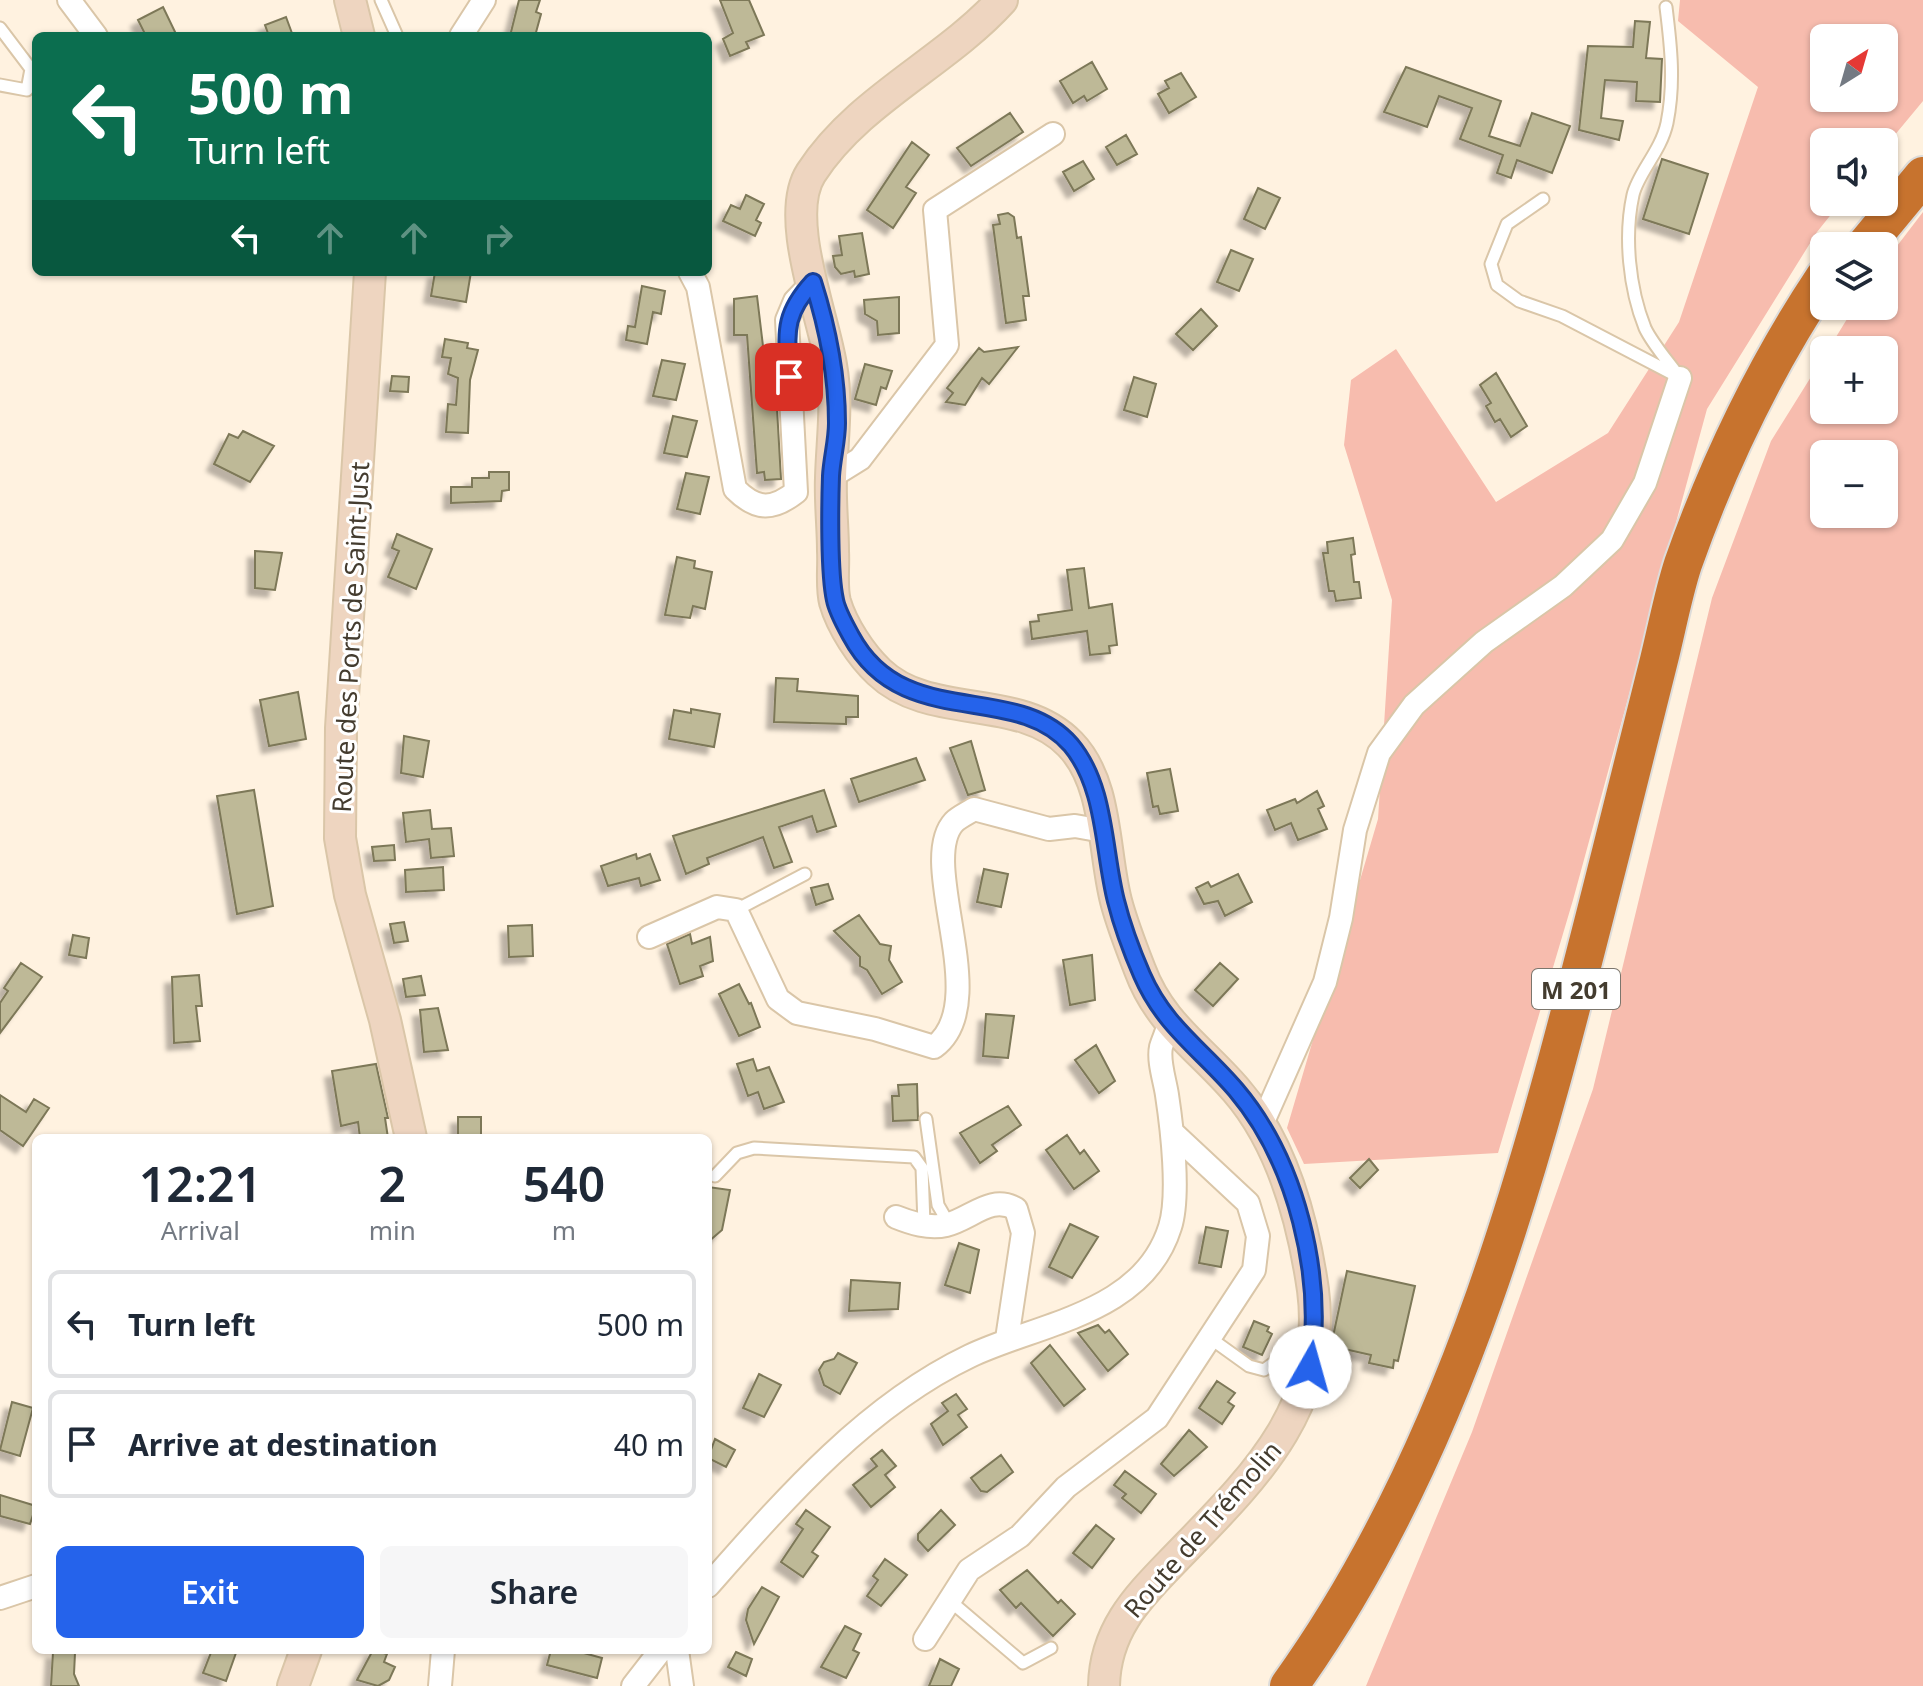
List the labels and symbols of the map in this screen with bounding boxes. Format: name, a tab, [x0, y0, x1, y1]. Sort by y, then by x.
north arrow	[1810, 24, 1898, 112]
pin	[755, 343, 823, 411]
street label: Route des Ports de Saint-Just	[323, 461, 377, 813]
road number: M 201	[1532, 969, 1620, 1009]
position arrow	[1268, 1325, 1352, 1409]
street label: Route de Trémolin	[1115, 1433, 1289, 1625]

